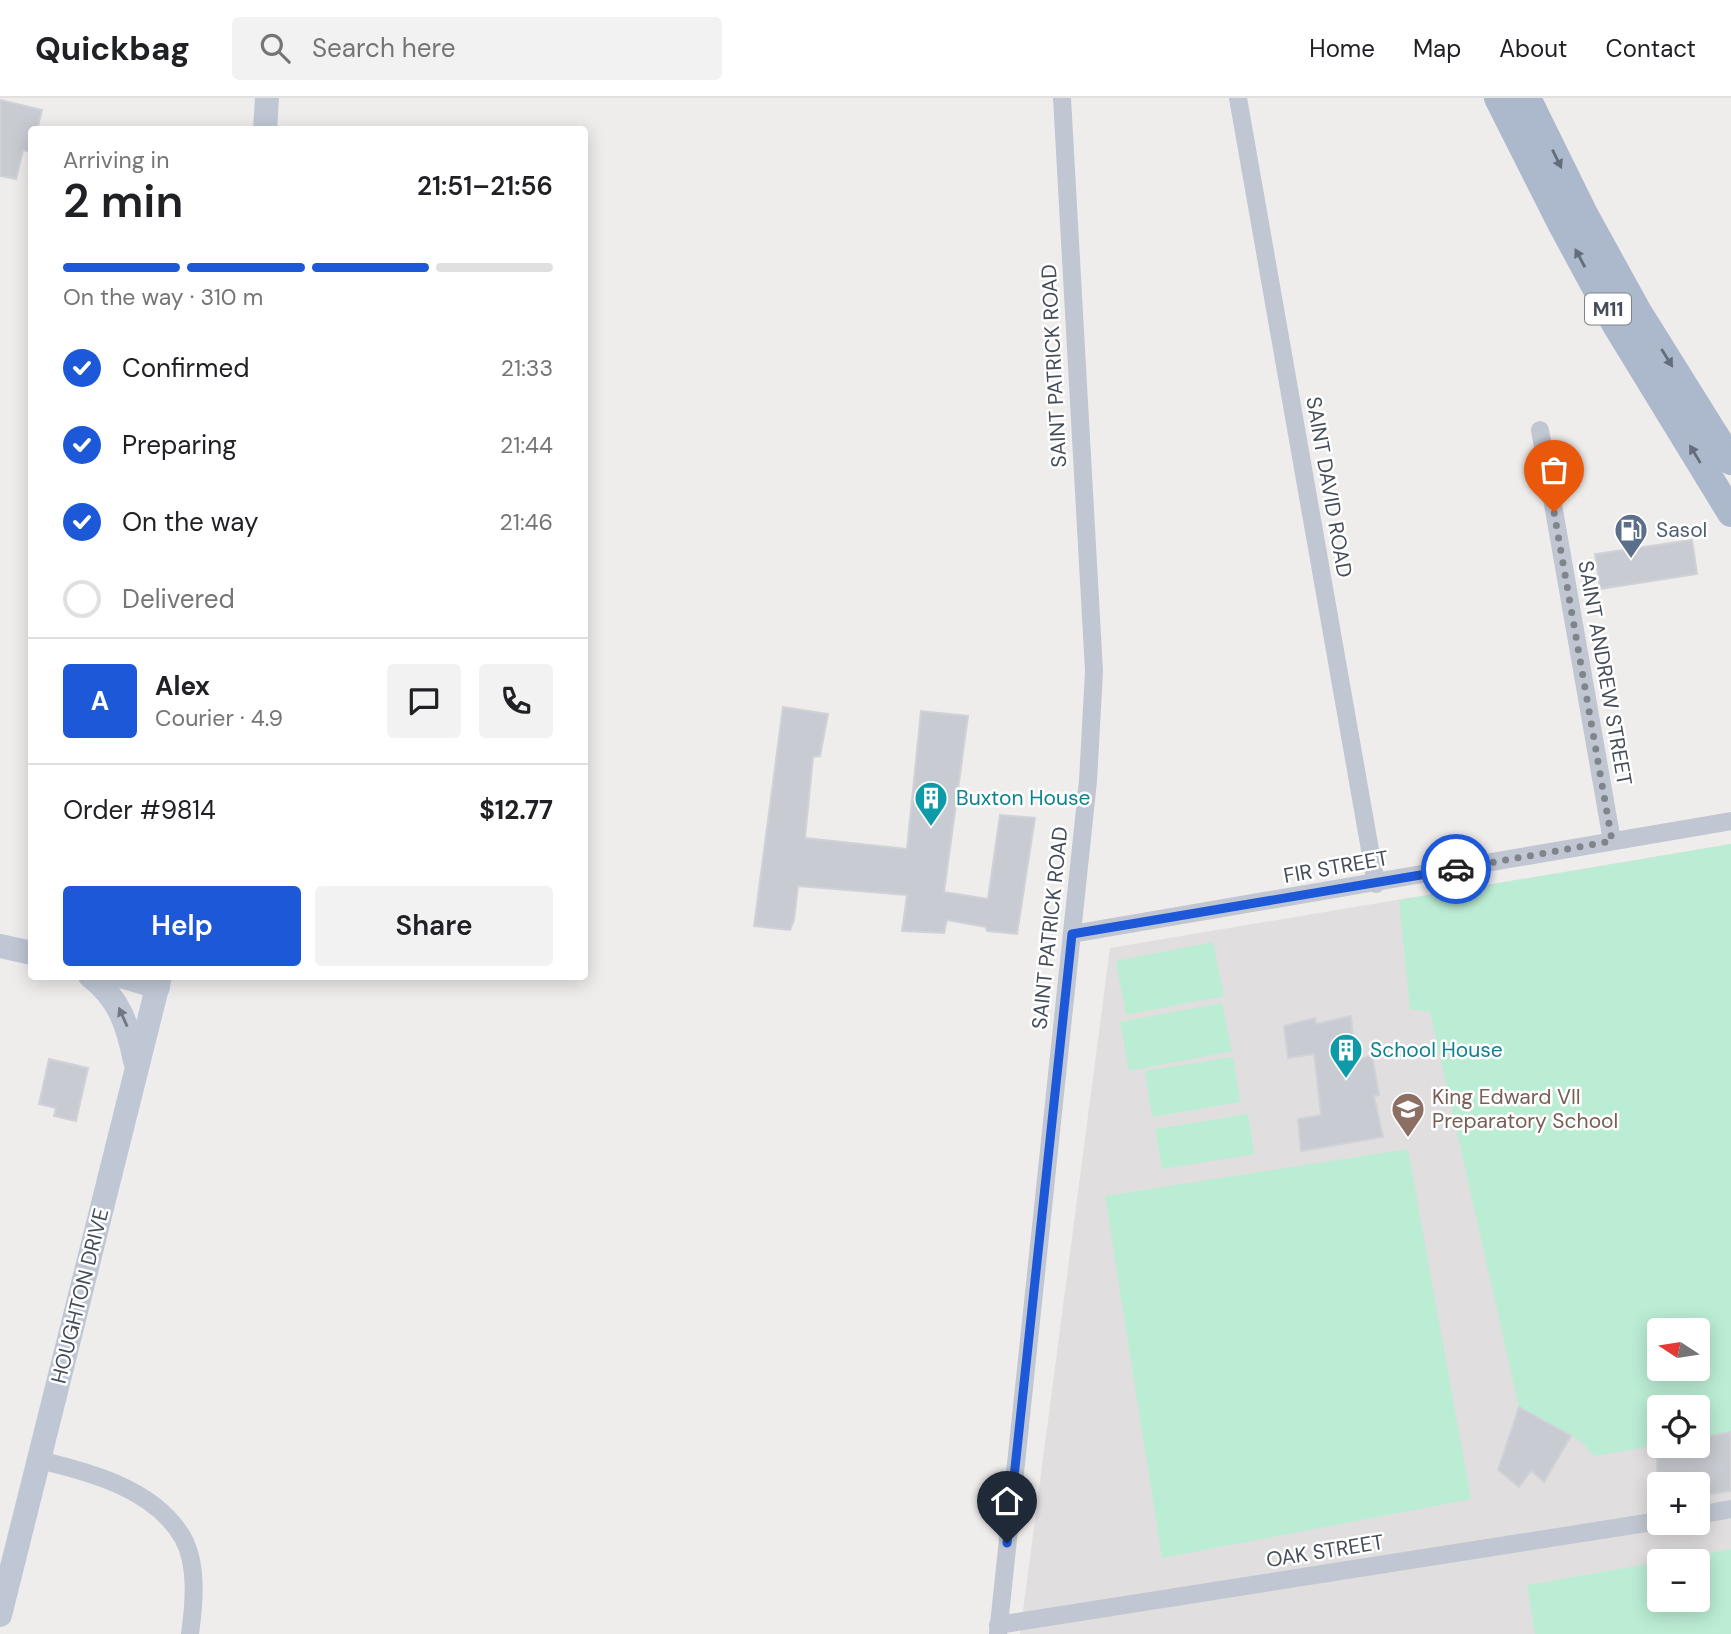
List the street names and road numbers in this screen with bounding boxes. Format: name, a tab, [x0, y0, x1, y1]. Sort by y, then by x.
street label: SAINT PATRICK ROAD	[1035, 264, 1073, 468]
road number: M11	[1585, 294, 1631, 324]
street label: SAINT DAVID ROAD	[1299, 394, 1359, 580]
street label: SAINT ANDREW STREET	[1571, 558, 1639, 788]
street label: SAINT PATRICK ROAD	[1025, 825, 1075, 1031]
street label: FIR STREET	[1281, 844, 1391, 890]
street label: HOUGHTON DRIVE	[45, 1205, 115, 1387]
street label: OAK STREET	[1264, 1528, 1386, 1574]

